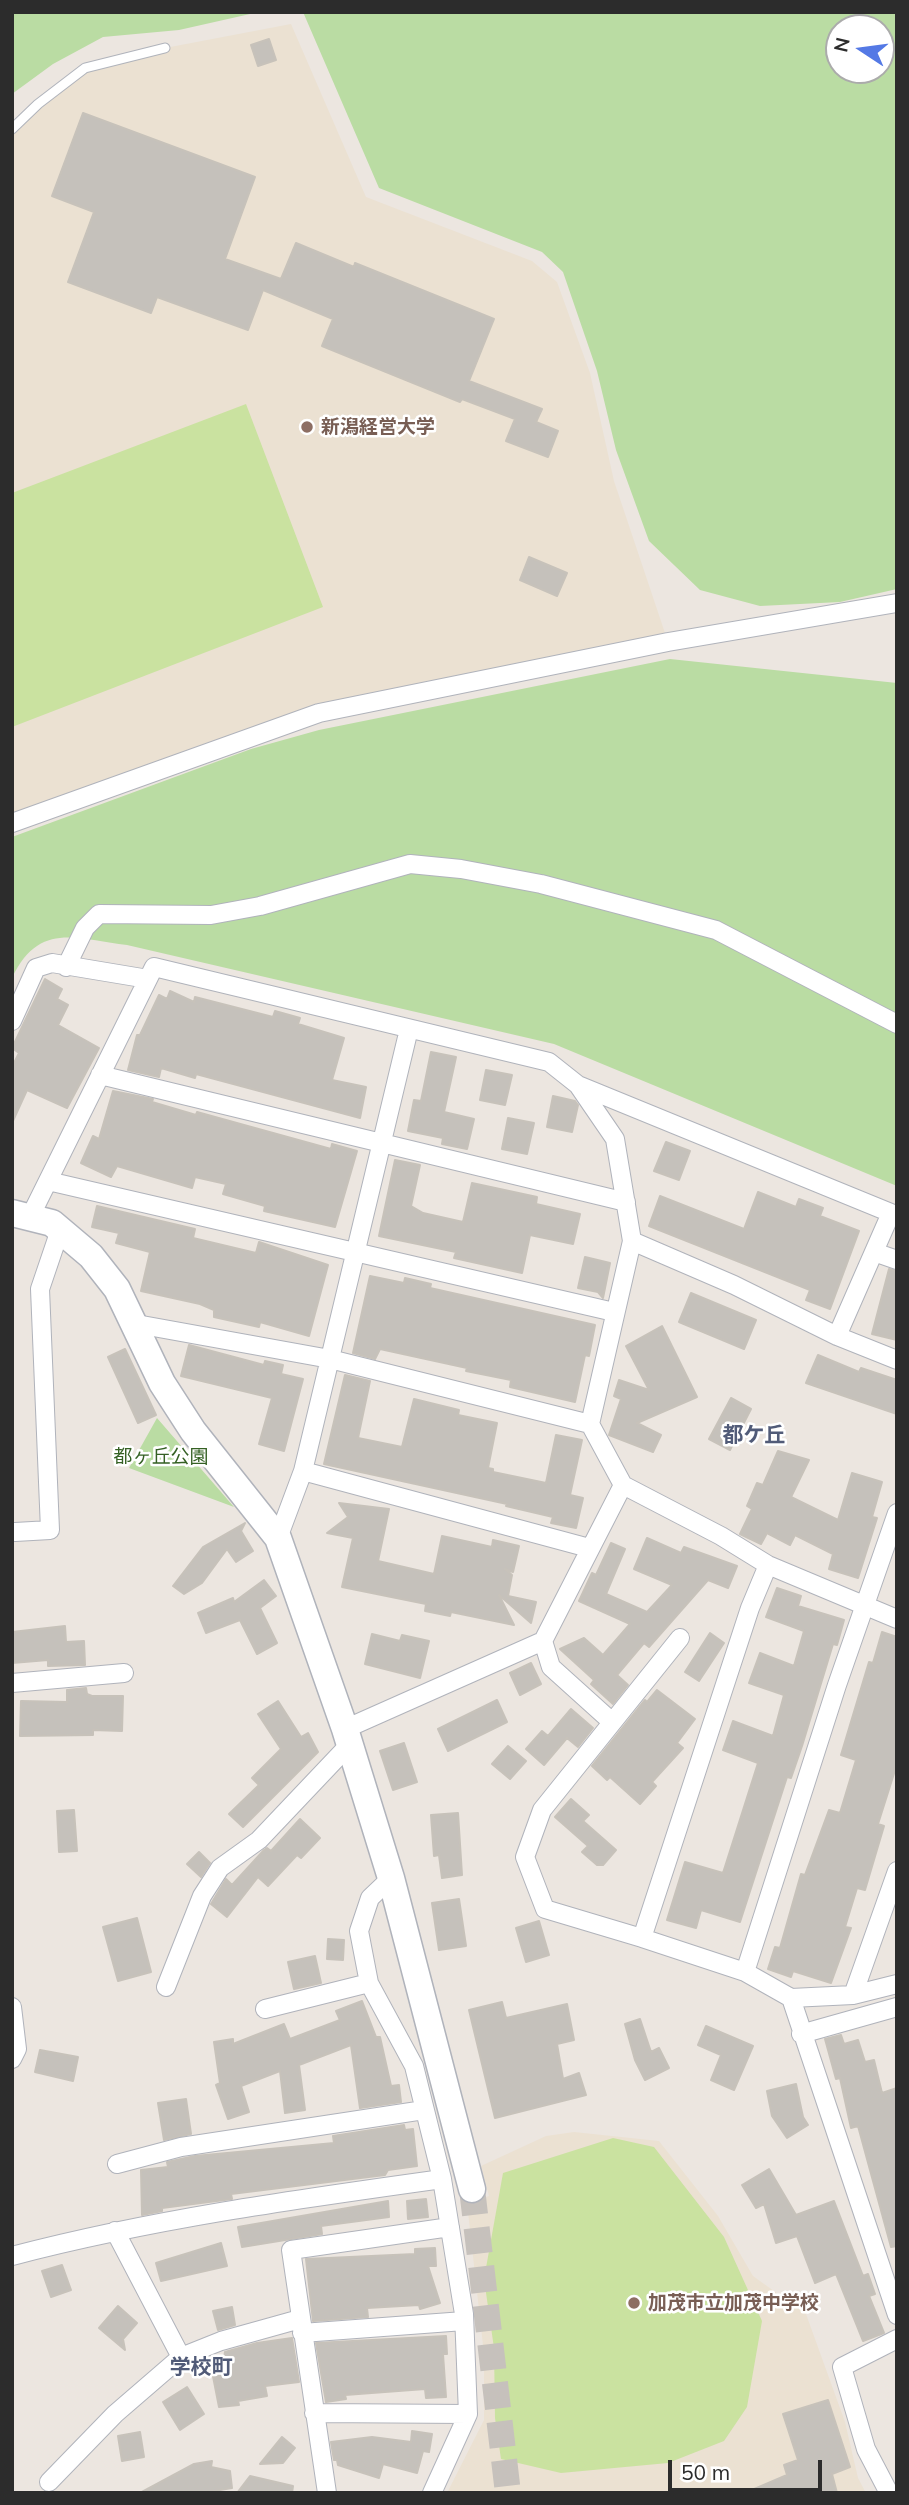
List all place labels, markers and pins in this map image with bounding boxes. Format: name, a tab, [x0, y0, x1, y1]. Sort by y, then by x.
place label: 新潟経営大学	[321, 416, 435, 438]
marker: 新潟経営大学	[299, 419, 315, 435]
place label: 加茂市立加茂中学校	[648, 2292, 819, 2314]
marker: 加茂市立加茂中学校	[626, 2295, 642, 2311]

